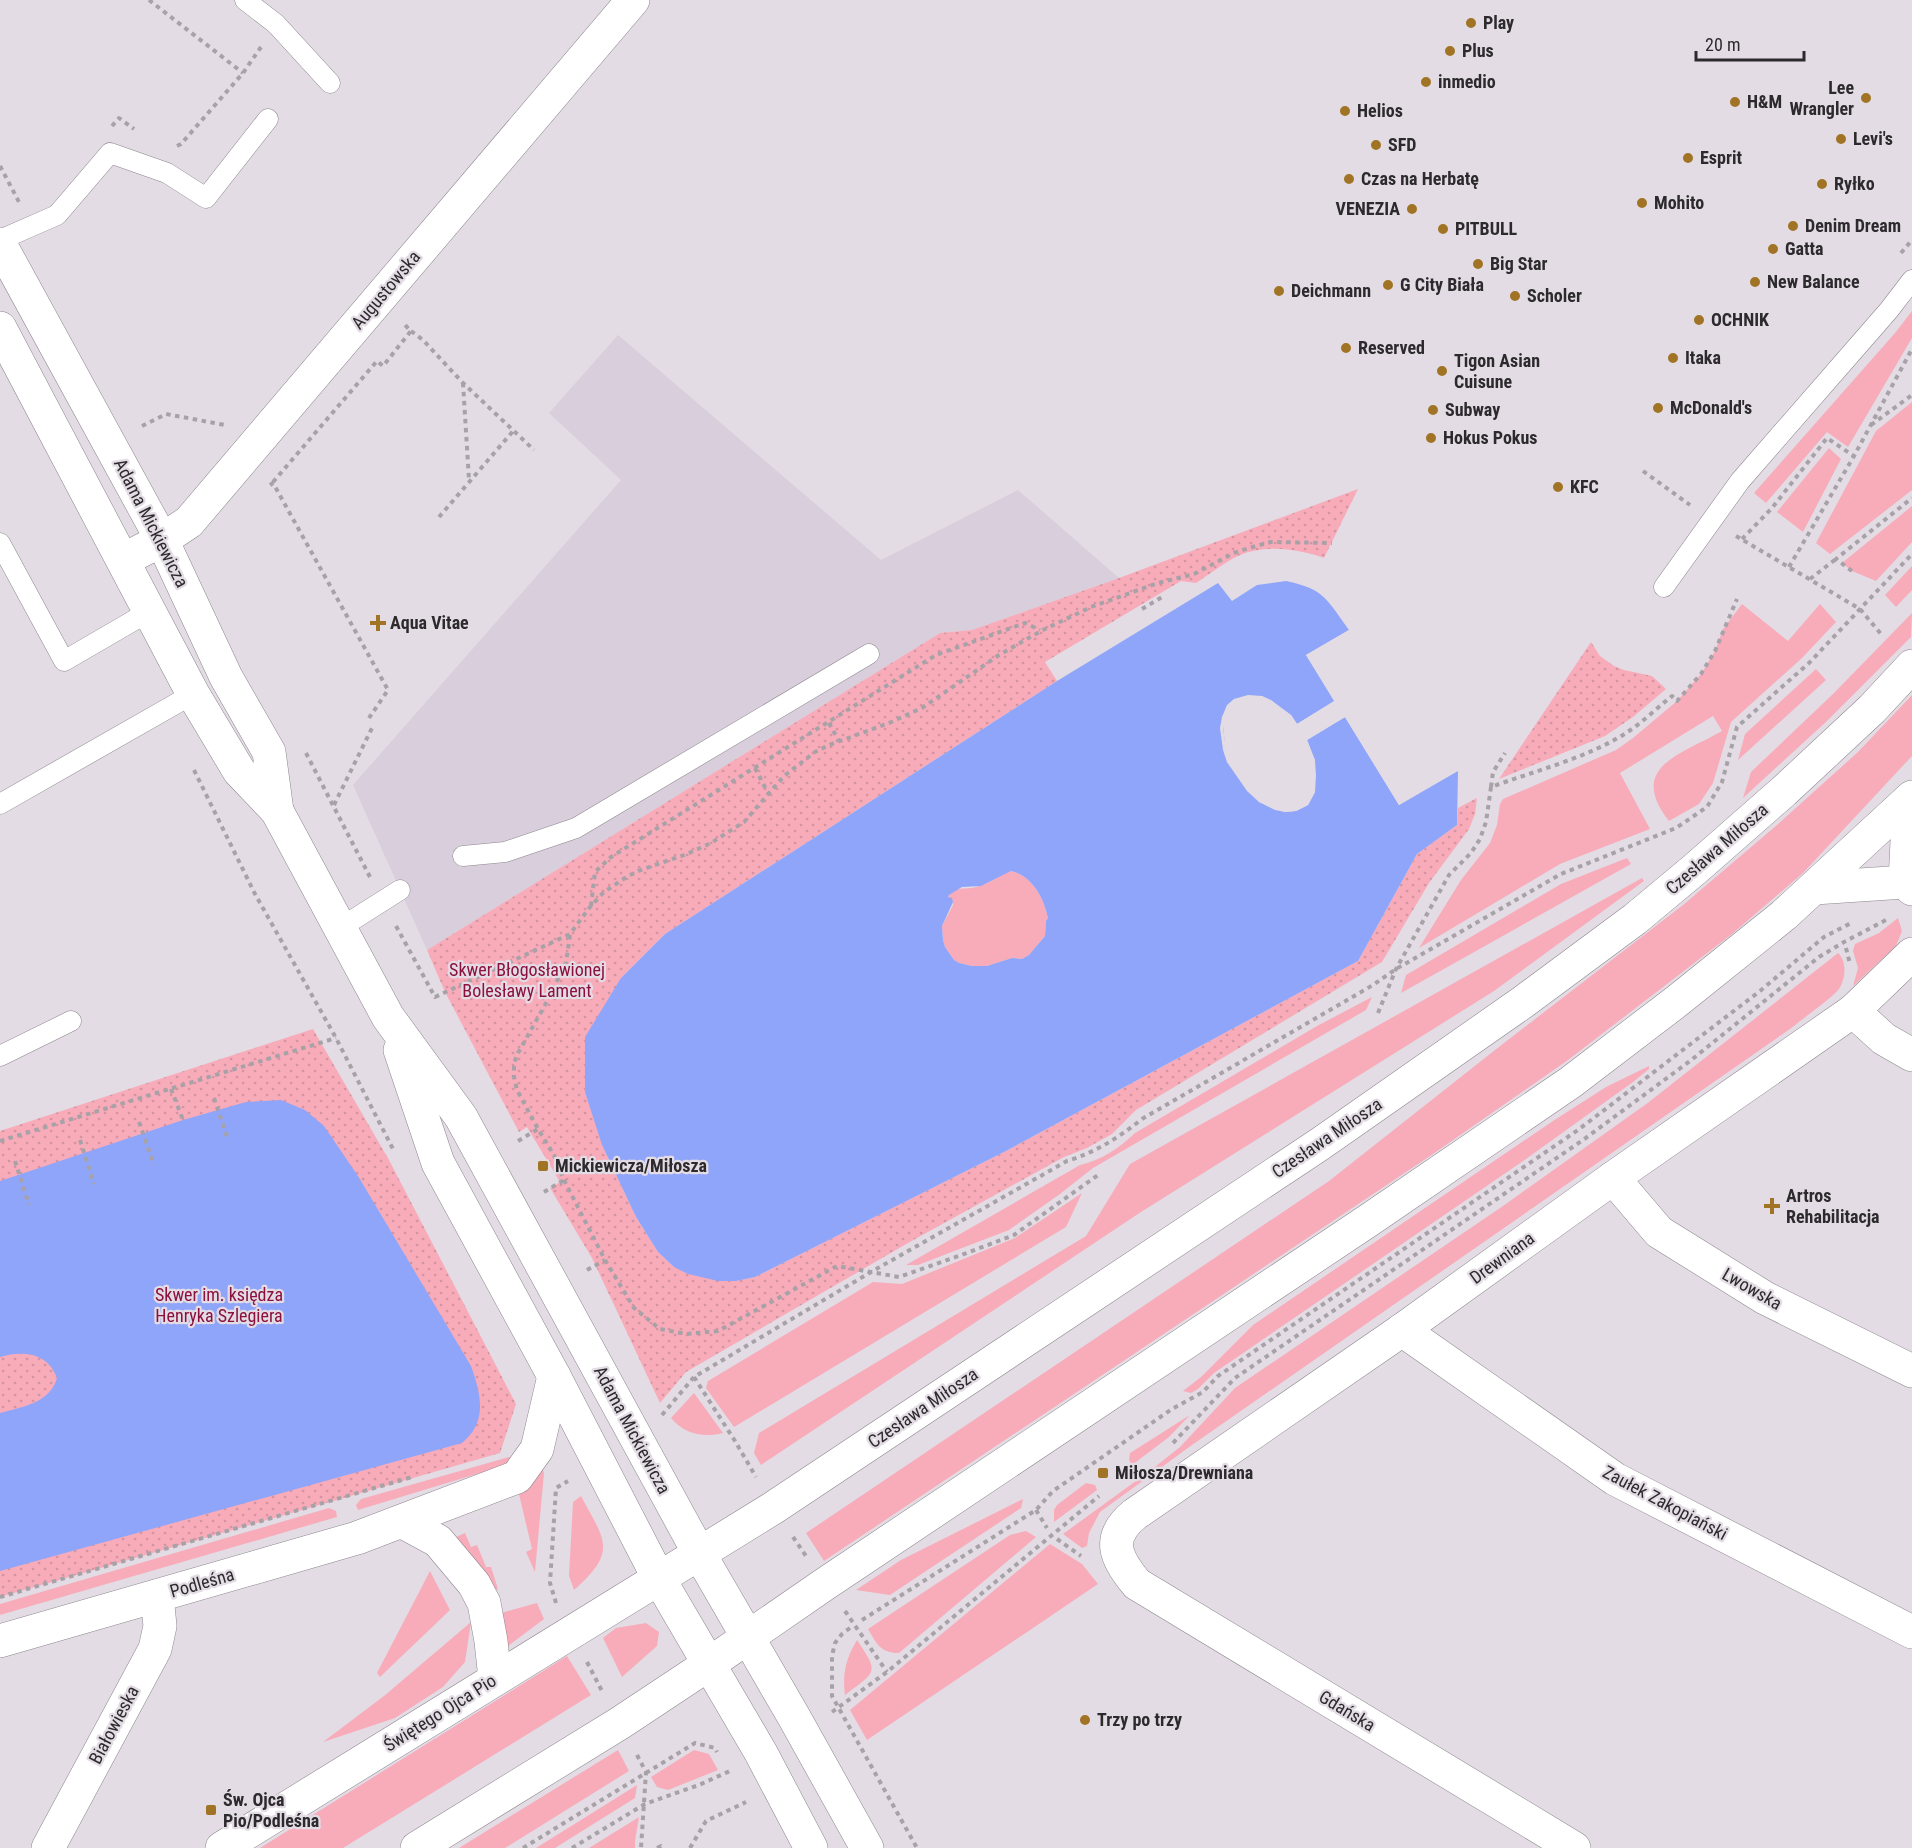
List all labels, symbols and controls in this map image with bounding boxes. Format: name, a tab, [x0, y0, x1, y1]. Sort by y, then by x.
place label: Play	[1483, 12, 1514, 33]
marker: Play	[1464, 16, 1478, 30]
scale bar	[1696, 24, 1804, 62]
text: 20 m	[1705, 34, 1740, 55]
place label: Plus	[1462, 40, 1494, 61]
marker: Plus	[1443, 44, 1457, 58]
place label: inmedio	[1438, 71, 1496, 92]
marker: inmedio	[1419, 75, 1433, 89]
place label: Lee Wrangler	[1789, 77, 1854, 119]
place label: H&M	[1747, 91, 1782, 112]
marker: Lee Wrangler	[1859, 91, 1873, 105]
marker: H&M	[1728, 95, 1742, 109]
place label: Helios	[1357, 100, 1403, 121]
marker: Helios	[1338, 104, 1352, 118]
place label: Levi's	[1853, 128, 1893, 149]
marker: Levi's	[1834, 132, 1848, 146]
place label: SFD	[1388, 134, 1416, 155]
marker: SFD	[1369, 138, 1383, 152]
place label: Esprit	[1700, 147, 1742, 168]
marker: Esprit	[1681, 151, 1695, 165]
place label: Czas na Herbatę	[1361, 168, 1479, 189]
marker: Czas na Herbatę	[1342, 172, 1356, 186]
place label: Ryłko	[1834, 173, 1875, 194]
marker: Ryłko	[1815, 177, 1829, 191]
place label: Mohito	[1654, 192, 1704, 213]
marker: Mohito	[1635, 196, 1649, 210]
place label: VENEZIA	[1336, 198, 1400, 219]
marker: VENEZIA	[1405, 202, 1419, 216]
place label: Denim Dream	[1805, 215, 1901, 236]
place label: PITBULL	[1455, 218, 1518, 239]
marker: Denim Dream	[1786, 219, 1800, 233]
marker: PITBULL	[1436, 222, 1450, 236]
place label: Gatta	[1785, 238, 1824, 259]
marker: Gatta	[1766, 242, 1780, 256]
street label: Augustowska	[347, 246, 424, 333]
place label: Big Star	[1490, 253, 1548, 274]
marker: Big Star	[1471, 257, 1485, 271]
place label: New Balance	[1767, 271, 1860, 292]
place label: G City Biała	[1400, 274, 1484, 295]
marker: New Balance	[1748, 275, 1762, 289]
marker: G City Biała	[1381, 278, 1395, 292]
place label: Deichmann	[1291, 280, 1371, 301]
marker: Deichmann	[1272, 284, 1286, 298]
place label: Scholer	[1527, 285, 1582, 306]
marker: Scholer	[1508, 289, 1522, 303]
place label: OCHNIK	[1711, 309, 1770, 330]
marker: OCHNIK	[1692, 313, 1706, 327]
place label: Reserved	[1358, 337, 1425, 358]
marker: Reserved	[1339, 341, 1353, 355]
place label: Itaka	[1685, 347, 1721, 368]
place label: Tigon Asian Cuisune	[1454, 350, 1540, 392]
marker: Itaka	[1666, 351, 1680, 365]
marker: Tigon Asian Cuisune	[1435, 364, 1449, 378]
place label: McDonald's	[1670, 397, 1752, 418]
place label: Subway	[1445, 399, 1500, 420]
marker: McDonald's	[1651, 401, 1665, 415]
marker: Subway	[1426, 403, 1440, 417]
place label: Hokus Pokus	[1443, 427, 1537, 448]
marker: Hokus Pokus	[1424, 431, 1438, 445]
street label: Adama Mickiewicza	[110, 455, 193, 591]
place label: KFC	[1570, 476, 1599, 497]
marker: KFC	[1551, 480, 1565, 494]
place label: Aqua Vitae	[390, 612, 469, 633]
marker: Aqua Vitae	[371, 616, 385, 630]
street label: Czesława Miłosza	[1661, 799, 1772, 899]
park label: Skwer Błogosławionej Bolesławy Lament	[449, 959, 605, 1001]
street label: Czesława Miłosza	[1268, 1093, 1386, 1182]
place label: Mickiewicza/Miłosza	[555, 1155, 707, 1176]
marker: Mickiewicza/Miłosza	[536, 1159, 550, 1173]
place label: Artros Rehabilitacja	[1786, 1185, 1880, 1227]
marker: Artros Rehabilitacja	[1763, 1197, 1781, 1215]
street label: Drewniana	[1465, 1227, 1538, 1288]
street label: Lwowska	[1719, 1263, 1786, 1314]
park label: Skwer im. księdza Henryka Szlegiera	[155, 1284, 283, 1326]
street label: Adama Mickiewicza	[590, 1362, 675, 1497]
street label: Czesława Miłosza	[864, 1363, 982, 1452]
street label: Zaułek Zakopiański	[1599, 1461, 1731, 1544]
place label: Miłosza/Drewniana	[1115, 1462, 1253, 1483]
marker: Miłosza/Drewniana	[1096, 1466, 1110, 1480]
street label: Podleśna	[167, 1563, 236, 1602]
street label: Świętego Ojca Pio	[380, 1670, 500, 1756]
street label: Białowieska	[84, 1682, 143, 1767]
street label: Gdańska	[1315, 1686, 1379, 1736]
place label: Trzy po trzy	[1097, 1709, 1182, 1730]
marker: Trzy po trzy	[1078, 1713, 1092, 1727]
place label: Św. Ojca Pio/Podleśna	[223, 1789, 319, 1831]
marker: Św. Ojca Pio/Podleśna	[204, 1803, 218, 1817]

